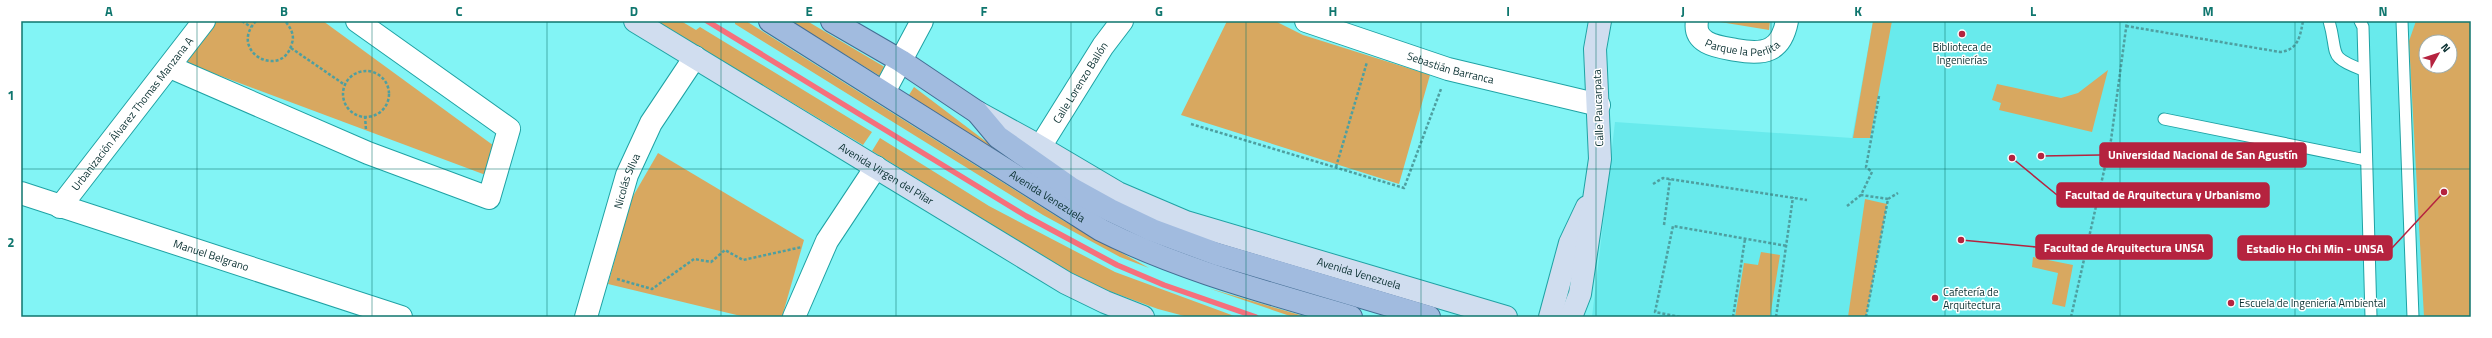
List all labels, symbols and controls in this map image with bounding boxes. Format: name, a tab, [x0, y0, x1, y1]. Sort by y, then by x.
text: A	[105, 1, 113, 21]
text: B	[280, 1, 288, 21]
text: C	[455, 1, 463, 21]
text: D	[630, 1, 638, 21]
text: E	[805, 1, 813, 21]
text: F	[981, 1, 988, 21]
text: G	[1155, 1, 1163, 21]
text: H	[1329, 1, 1337, 21]
text: I	[1506, 1, 1510, 21]
text: J	[1681, 1, 1685, 21]
text: K	[1854, 1, 1862, 21]
text: L	[2030, 1, 2036, 21]
text: M	[2202, 1, 2214, 21]
text: N	[2378, 1, 2388, 21]
marker: Biblioteca de Ingenierías	[1957, 29, 1967, 39]
street label: Urbanización Álvarez Thomas Manzana A	[68, 33, 197, 194]
north arrow	[2418, 34, 2458, 74]
street label: Parque la Perlita	[1702, 35, 1784, 60]
street label: Calle Lorenzo Ballón	[1049, 38, 1112, 126]
place label: Biblioteca de Ingenierías	[1932, 39, 1992, 68]
text: N	[2437, 40, 2454, 56]
street label: Sebastián Barranca	[1405, 48, 1496, 88]
street label: Calle Paucarpata	[1589, 69, 1607, 147]
text: 1	[7, 85, 15, 105]
street label: Avenida Virgen del Pilar	[836, 139, 937, 209]
callout: Universidad Nacional de San Agustín	[2100, 143, 2306, 167]
text: Universidad Nacional de San Agustín	[2108, 145, 2298, 164]
street label: Nicolás SIlva	[610, 150, 644, 211]
street label: Avenida Venezuela	[1006, 166, 1089, 226]
callout: Facultad de Arquitectura y Urbanismo	[2057, 183, 2269, 207]
text: Facultad de Arquitectura y Urbanismo	[2065, 185, 2261, 204]
text: 2	[7, 232, 15, 252]
street label: Manuel Belgrano	[171, 235, 251, 275]
callout: Facultad de Arquitectura UNSA	[2036, 235, 2212, 259]
callout: Estadio Ho Chi Min - UNSA	[2238, 236, 2392, 260]
text: Facultad de Arquitectura UNSA	[2044, 238, 2205, 257]
text: Estadio Ho Chi Min - UNSA	[2246, 239, 2385, 258]
street label: Avenida Venezuela	[1315, 253, 1403, 294]
place label: Cafetería de Arquitectura	[1943, 284, 2001, 313]
marker: Cafetería de Arquitectura	[1930, 293, 1940, 303]
place label: Escuela de Ingeniería Ambiental	[2239, 295, 2386, 311]
marker: Escuela de Ingeniería Ambiental	[2226, 298, 2236, 308]

